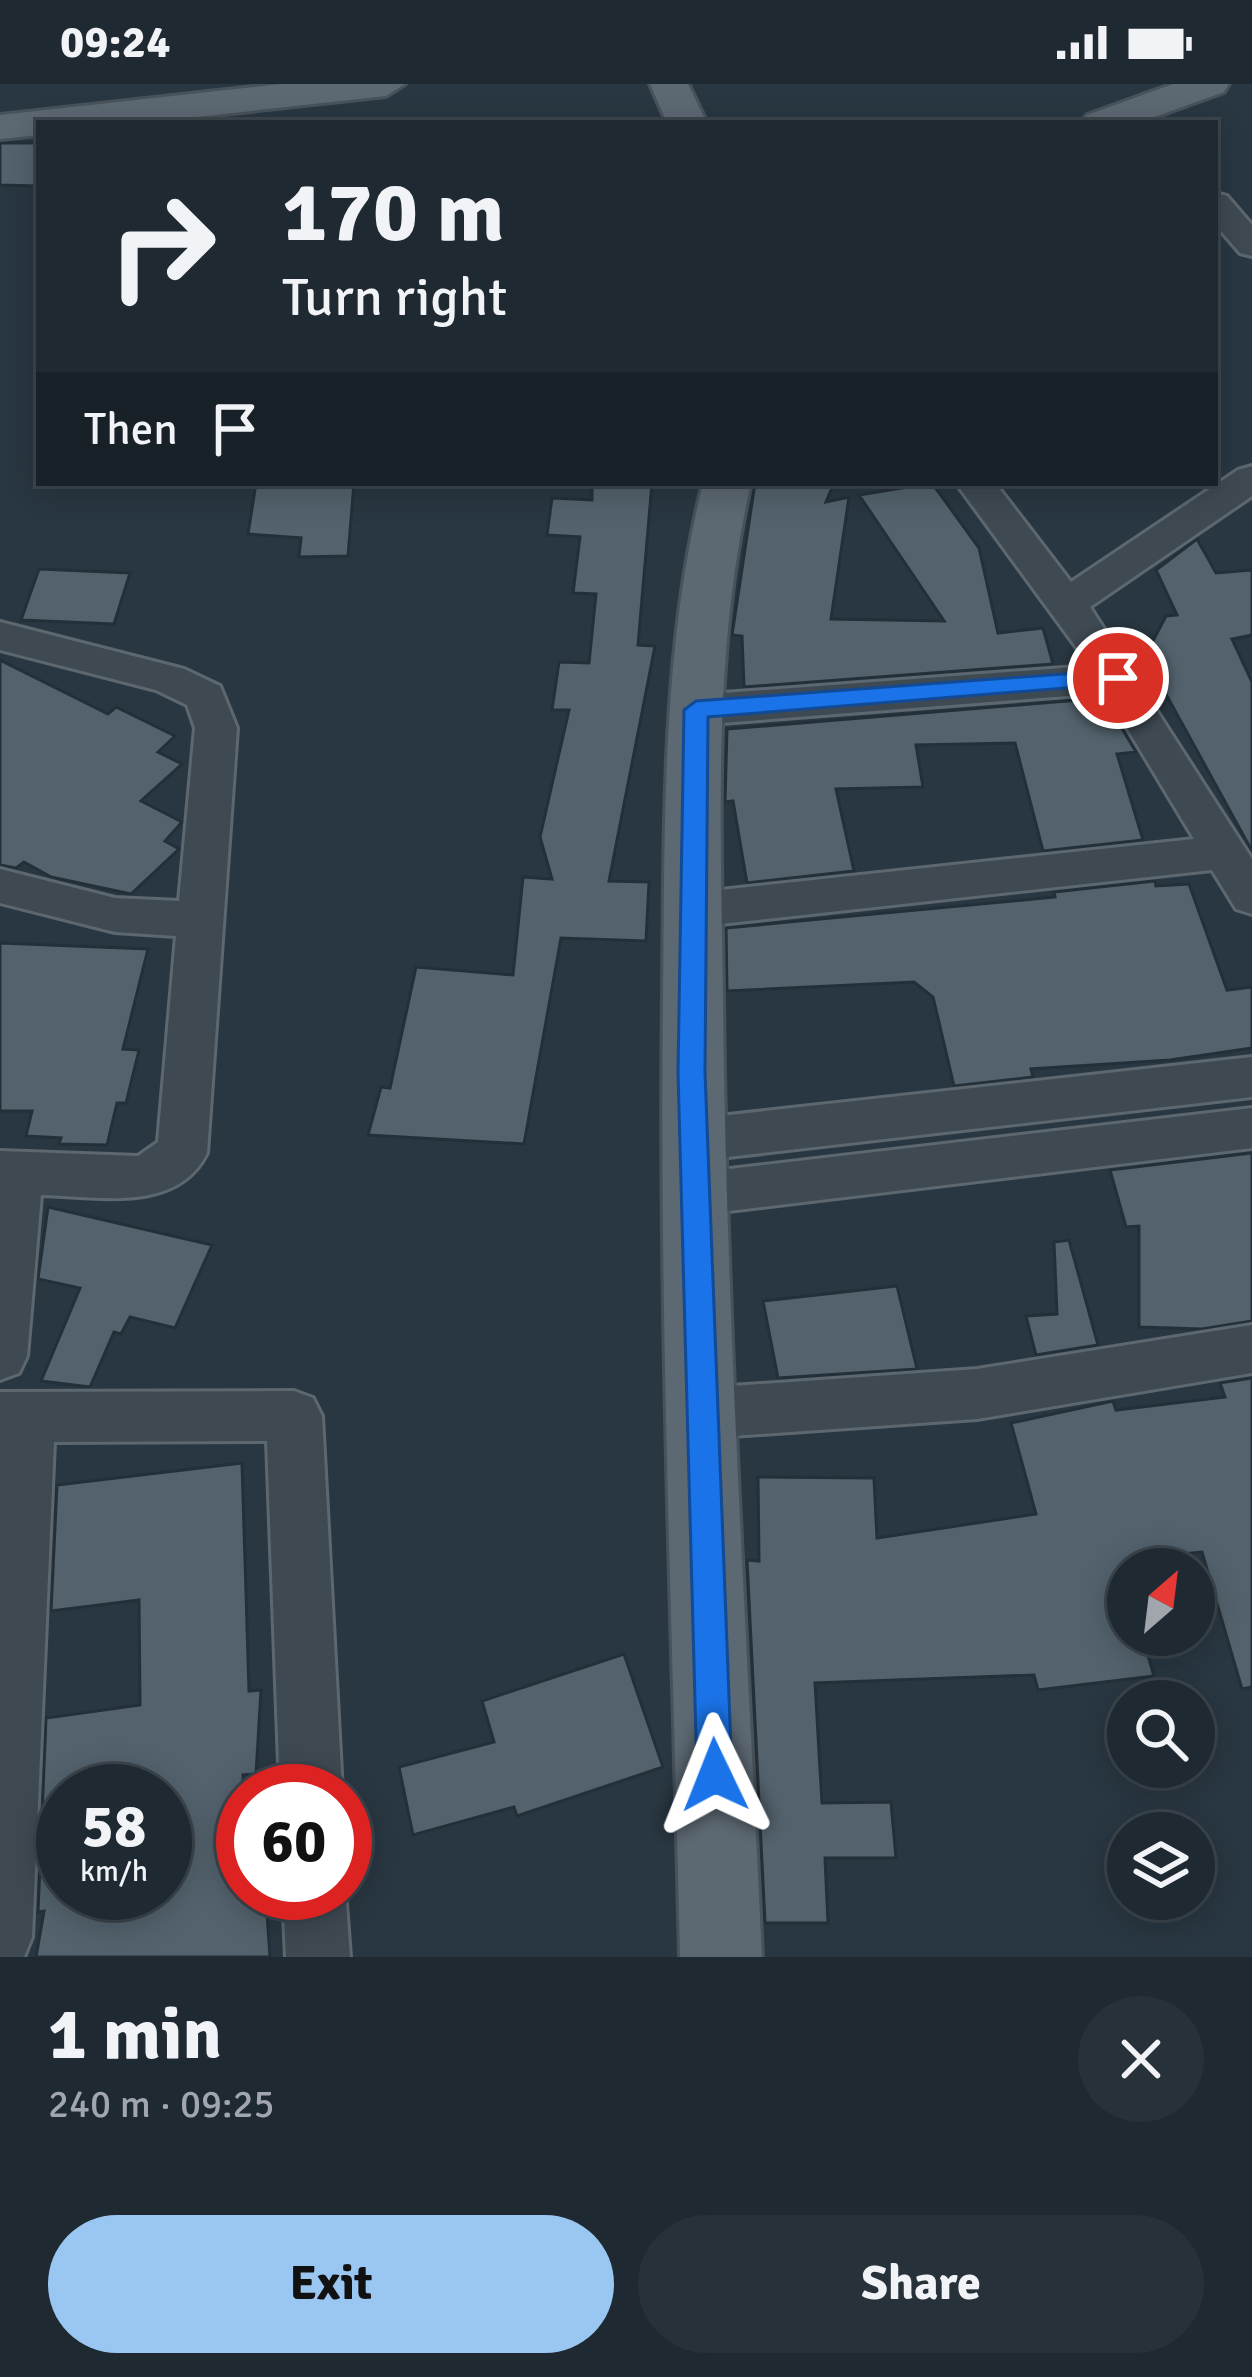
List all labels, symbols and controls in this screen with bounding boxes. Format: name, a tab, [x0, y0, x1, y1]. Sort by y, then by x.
text: 09:24	[60, 15, 170, 70]
text: 170 m	[282, 161, 504, 265]
icon: right	[84, 168, 240, 324]
text: Turn right	[282, 264, 507, 331]
icon: arrive	[202, 396, 268, 462]
text: Then	[84, 402, 178, 457]
pin	[1067, 627, 1169, 729]
icon: arrive	[1085, 645, 1151, 711]
north arrow	[1107, 1548, 1215, 1656]
map controls	[1107, 1548, 1215, 1920]
button: search	[1107, 1680, 1215, 1788]
position arrow	[652, 1712, 778, 1838]
speed limit sign: 60	[216, 1764, 372, 1920]
text: 58	[82, 1790, 146, 1864]
button: layers	[1107, 1812, 1215, 1920]
text: km/h	[80, 1853, 148, 1890]
text: 1 min	[48, 1990, 222, 2079]
button: close	[1078, 1996, 1204, 2122]
text: 240 m · 09:25	[48, 2080, 275, 2128]
button: Exit	[48, 2215, 614, 2353]
button: Share	[638, 2215, 1204, 2353]

